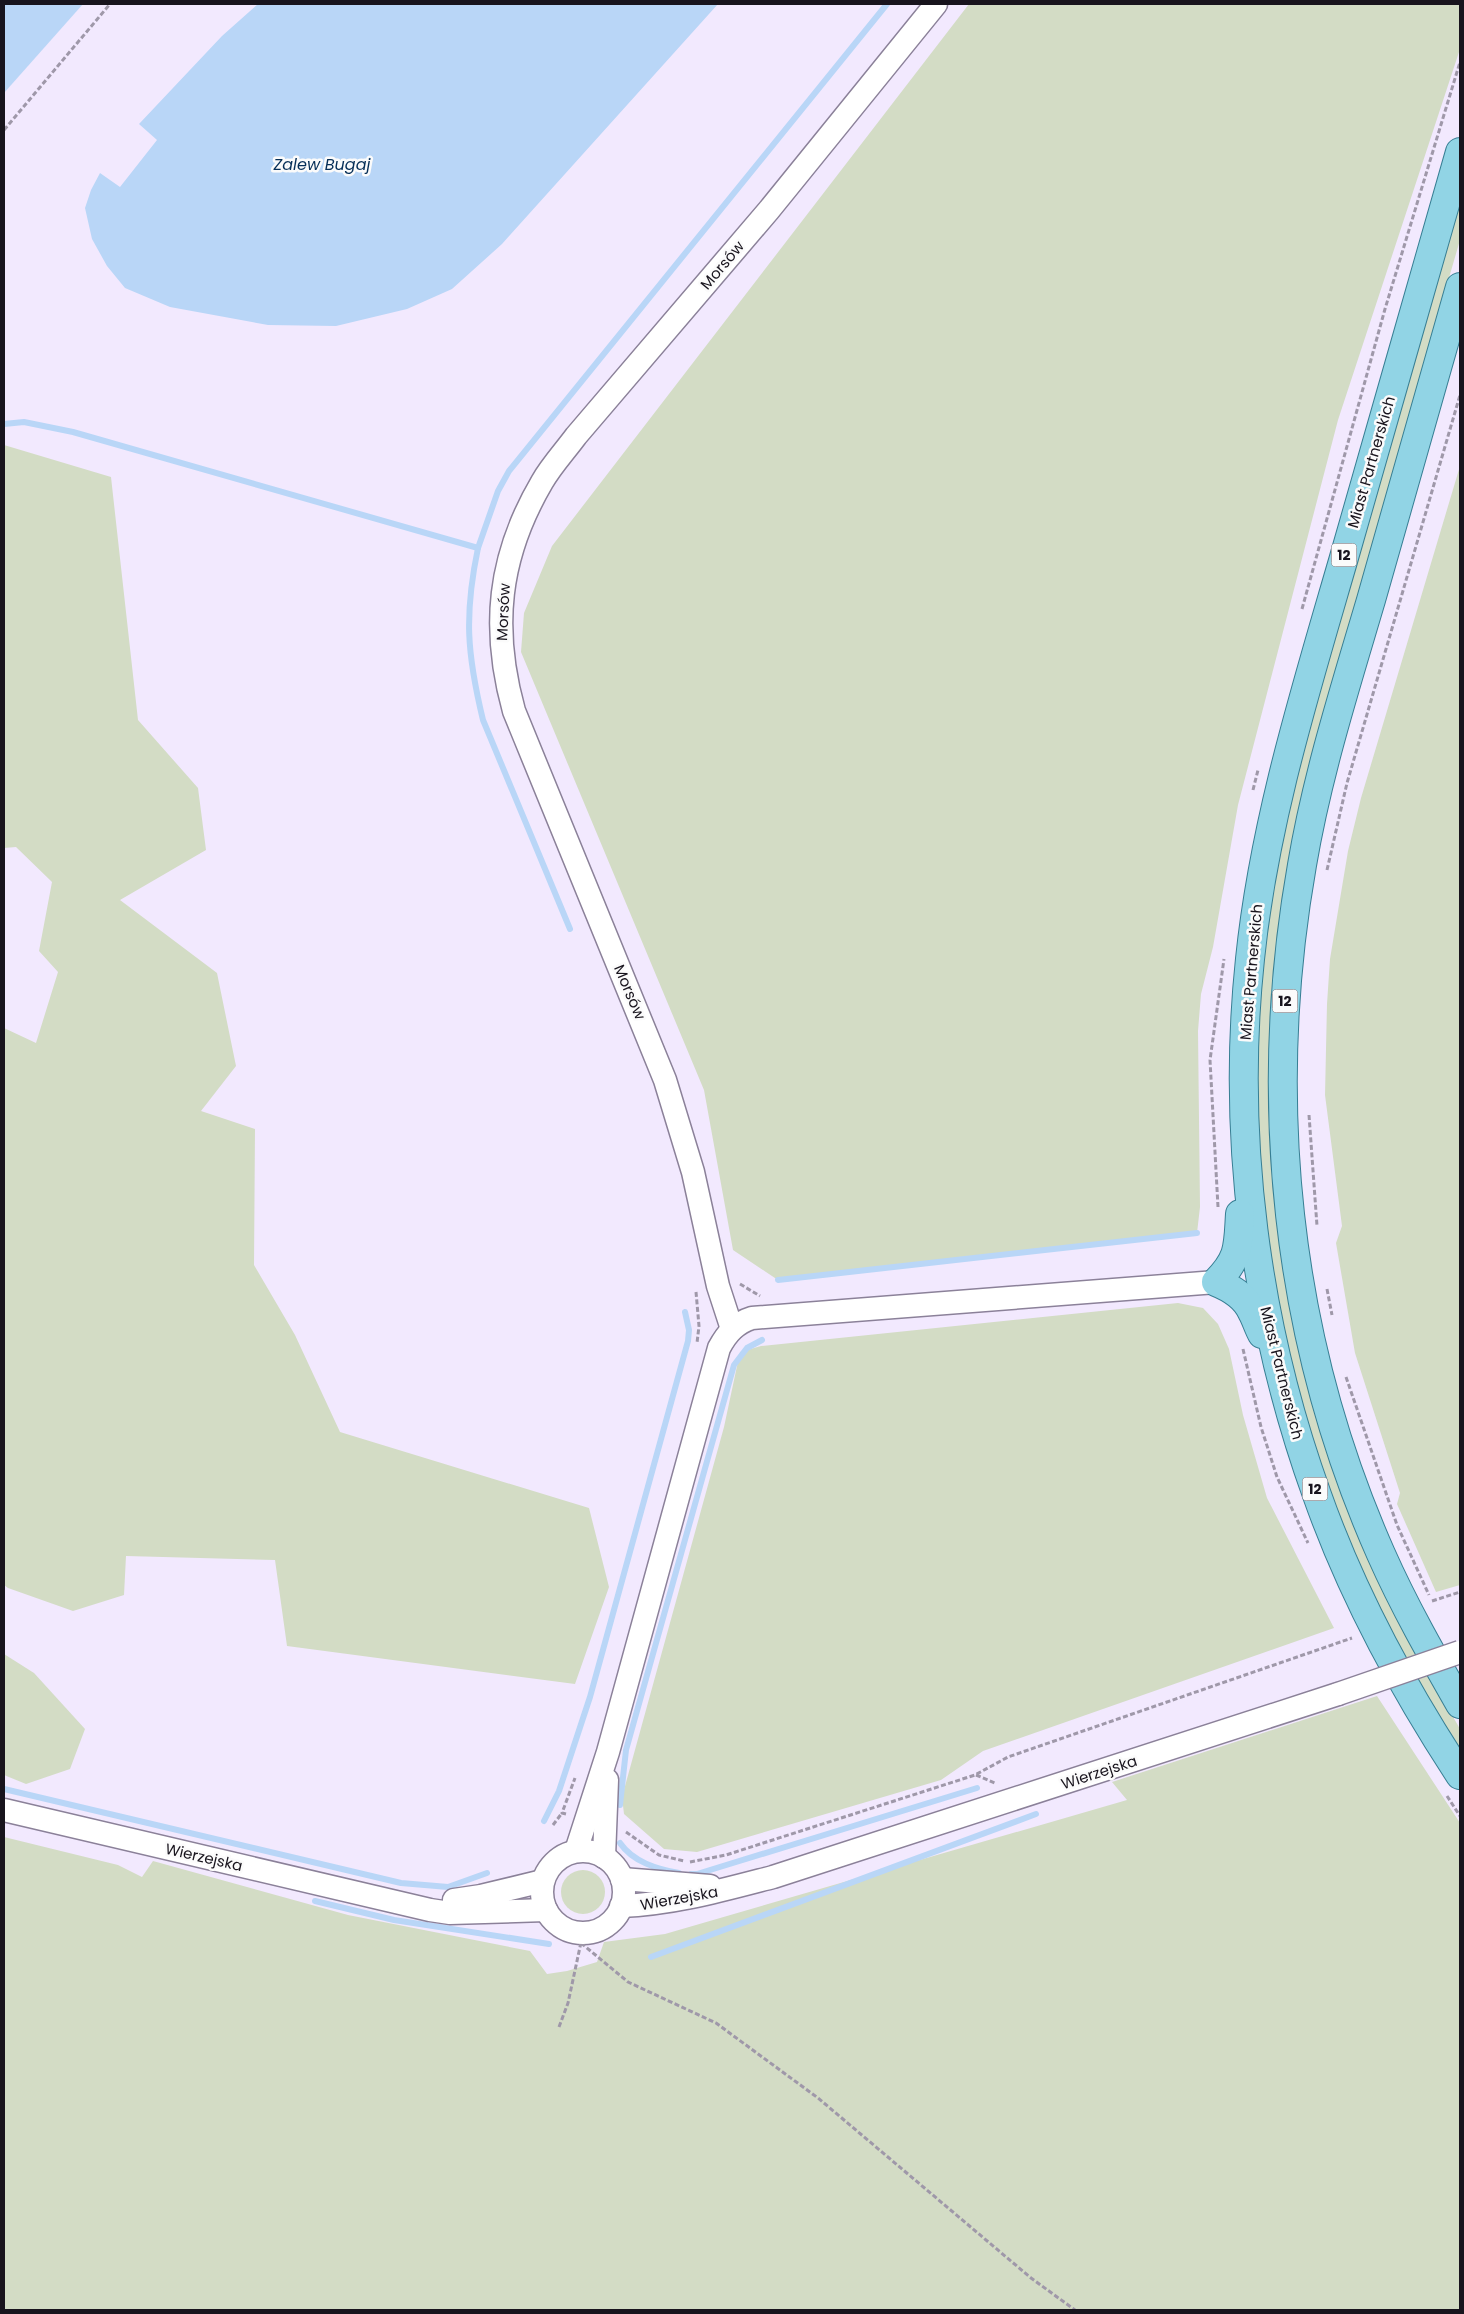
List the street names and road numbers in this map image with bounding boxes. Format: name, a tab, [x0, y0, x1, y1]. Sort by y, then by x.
street label: Morsów	[695, 236, 749, 294]
street label: Miast Partnerskich	[1342, 394, 1400, 530]
road number: 12	[1332, 544, 1356, 566]
street label: Morsów	[491, 582, 515, 641]
street label: Miast Partnerskich	[1235, 903, 1267, 1041]
street label: Morsów	[609, 961, 651, 1023]
road number: 12	[1272, 989, 1298, 1012]
street label: Miast Partnerskich	[1255, 1304, 1309, 1442]
road number: 12	[1302, 1478, 1328, 1500]
street label: Wierzejska	[1058, 1750, 1140, 1794]
street label: Wierzejska	[163, 1838, 245, 1876]
street label: Wierzejska	[638, 1881, 720, 1915]

